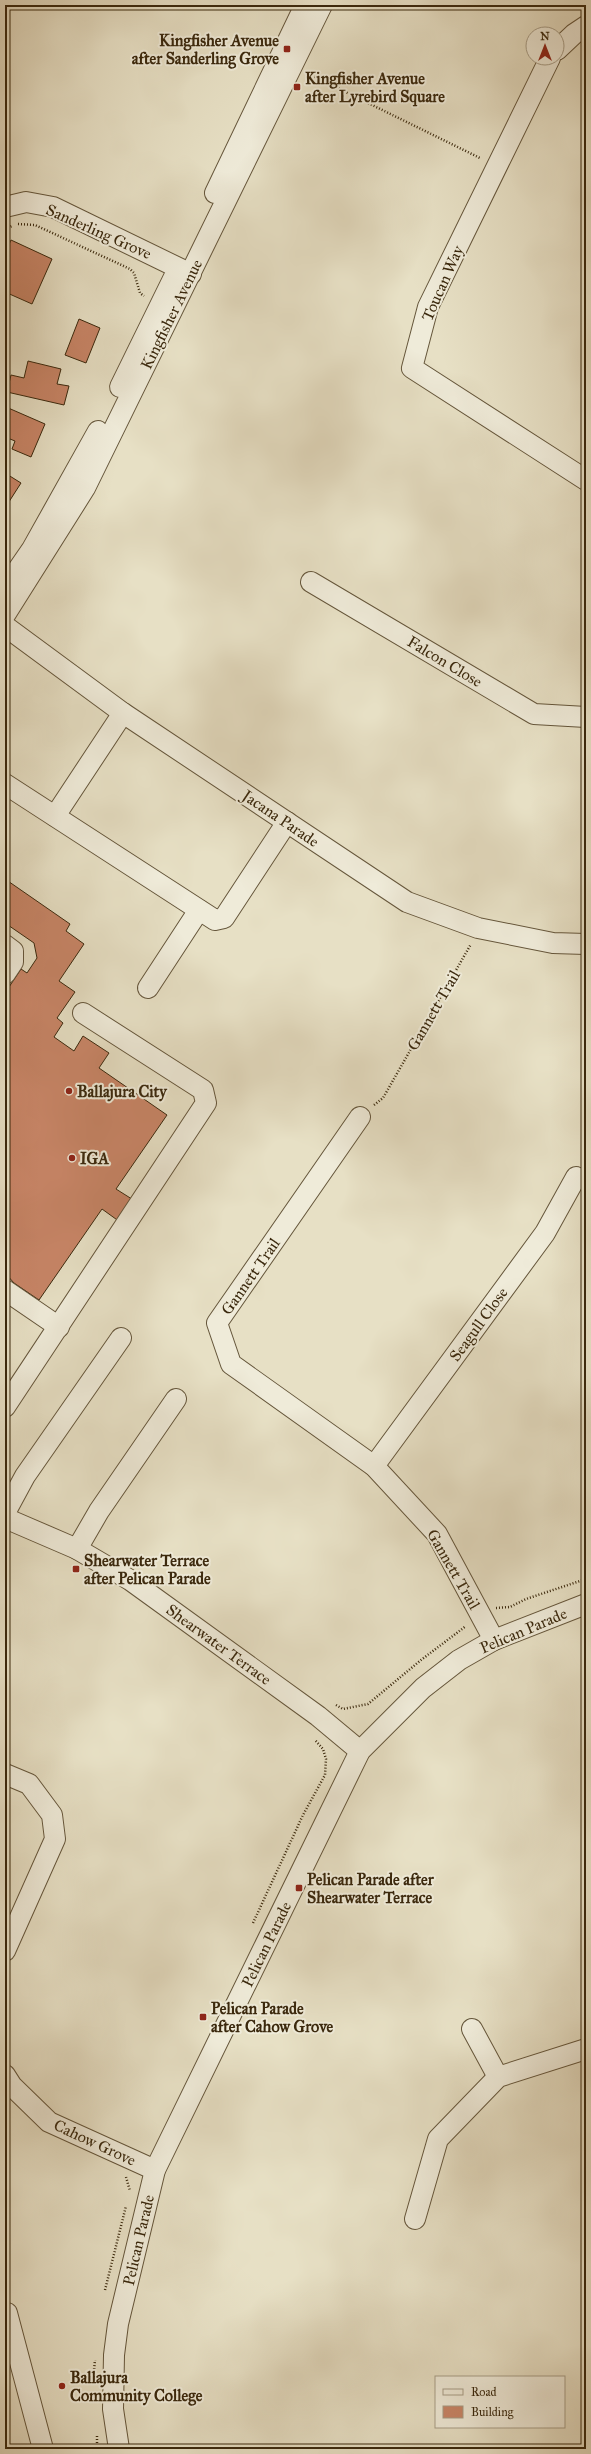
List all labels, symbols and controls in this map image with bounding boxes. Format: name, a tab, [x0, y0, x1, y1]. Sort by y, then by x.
north arrow	[525, 26, 565, 66]
text: N	[540, 30, 550, 43]
place label: Kingfisher Avenue after Sanderling Grove	[132, 31, 279, 69]
marker: Kingfisher Avenue after Sanderling Grove	[282, 44, 292, 54]
place label: Kingfisher Avenue after Lyrebird Square	[305, 69, 445, 107]
marker: Kingfisher Avenue after Lyrebird Square	[292, 82, 302, 92]
street label: Sanderling Grove	[43, 200, 155, 264]
street label: Toucan Way	[417, 242, 468, 324]
street label: Kingfisher Avenue	[137, 256, 207, 373]
street label: Falcon Close	[404, 632, 486, 691]
street label: Jacana Parade	[237, 785, 323, 852]
street label: Gannett Trail	[403, 966, 464, 1054]
place label: Ballajura City	[77, 1082, 168, 1102]
marker: Ballajura City	[64, 1086, 74, 1096]
place label: IGA	[80, 1149, 109, 1168]
marker: IGA	[67, 1153, 77, 1163]
street label: Gannett Trail	[217, 1234, 284, 1318]
street label: Seagull Close	[445, 1283, 513, 1366]
street label: Gannett Trail	[423, 1526, 484, 1613]
place label: Shearwater Terrace after Pelican Parade	[84, 1551, 211, 1588]
marker: Shearwater Terrace after Pelican Parade	[71, 1564, 81, 1574]
street label: Shearwater Terrace	[163, 1600, 275, 1689]
street label: Pelican Parade	[477, 1603, 570, 1657]
place label: Pelican Parade after Shearwater Terrace	[307, 1870, 435, 1907]
marker: Pelican Parade after Shearwater Terrace	[294, 1883, 304, 1893]
street label: Pelican Parade	[238, 1898, 295, 1990]
place label: Pelican Parade after Cahow Grove	[211, 1999, 334, 2036]
marker: Pelican Parade after Cahow Grove	[198, 2012, 208, 2022]
street label: Cahow Grove	[51, 2115, 139, 2170]
street label: Pelican Parade	[119, 2192, 158, 2287]
place label: Ballajura Community College	[70, 2368, 203, 2406]
legend	[435, 2376, 565, 2428]
marker: Ballajura Community College	[57, 2381, 67, 2391]
text: Road	[471, 2385, 497, 2399]
text: Building	[471, 2405, 514, 2420]

